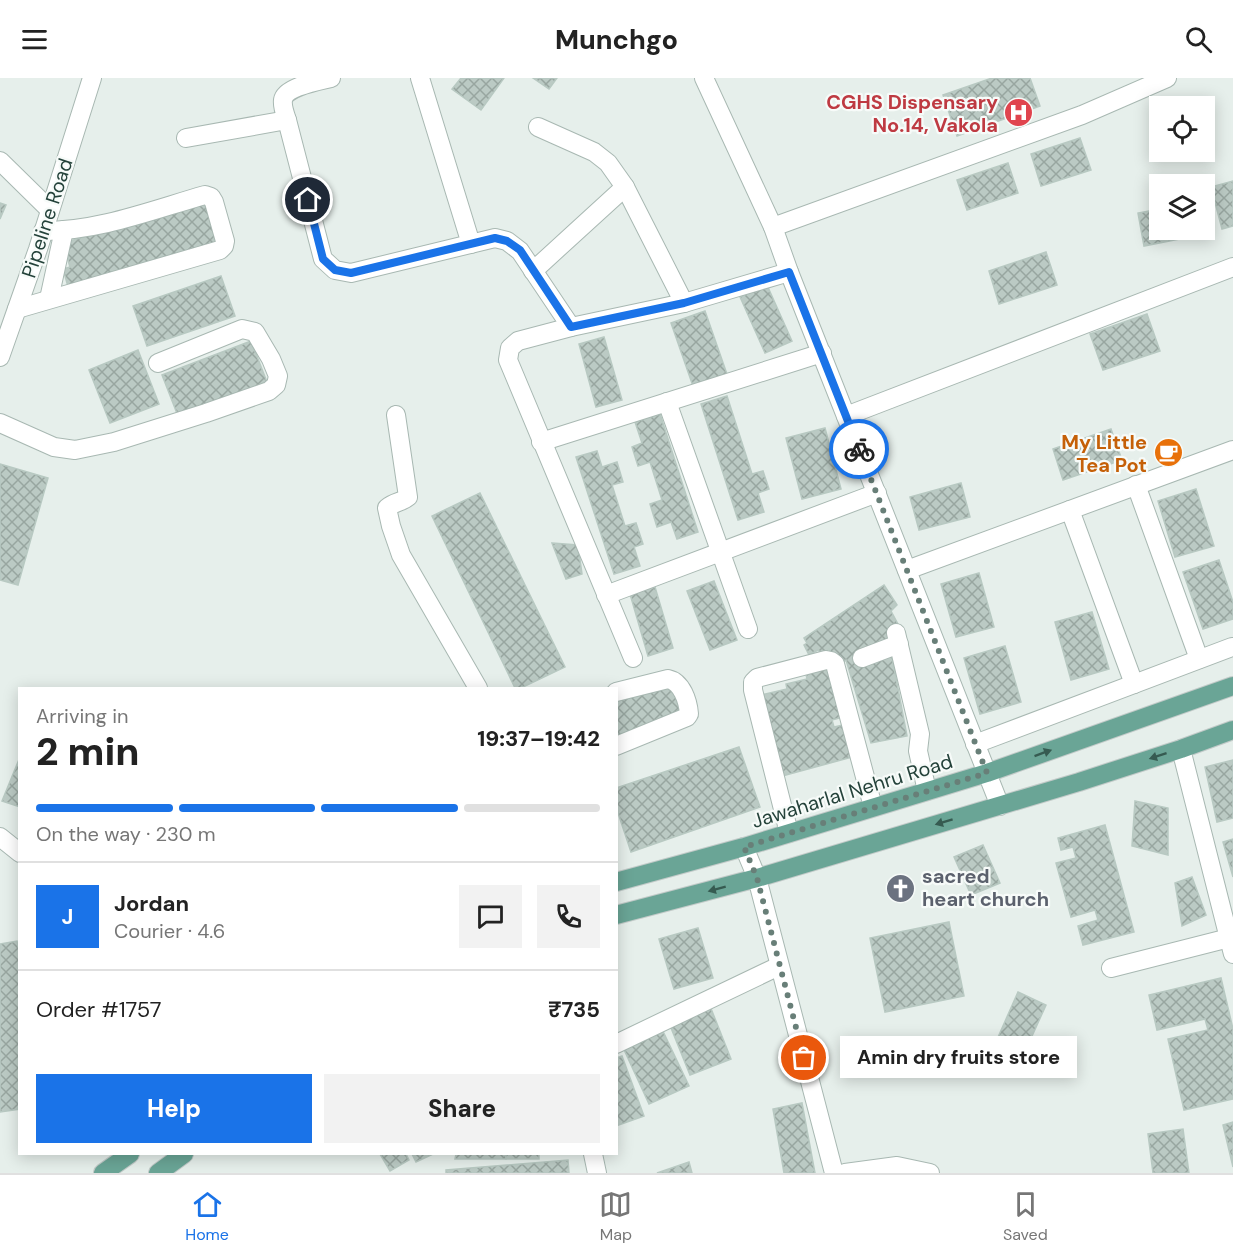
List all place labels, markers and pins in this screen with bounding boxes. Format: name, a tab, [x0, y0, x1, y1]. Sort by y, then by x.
place label: CGHS Dispensary No.14, Vakola	[826, 89, 998, 138]
hospital icon: CGHS Dispensary No.14, Vakola	[1003, 97, 1035, 129]
pin	[282, 174, 333, 225]
place label: My Little Tea Pot	[1061, 429, 1147, 478]
cafe icon: My Little Tea Pot	[1152, 437, 1184, 469]
place label: sacred heart church	[922, 863, 1049, 912]
church icon: sacred heart church	[885, 872, 917, 904]
pin	[778, 1032, 829, 1083]
callout: Amin dry fruits store	[840, 1037, 1077, 1079]

